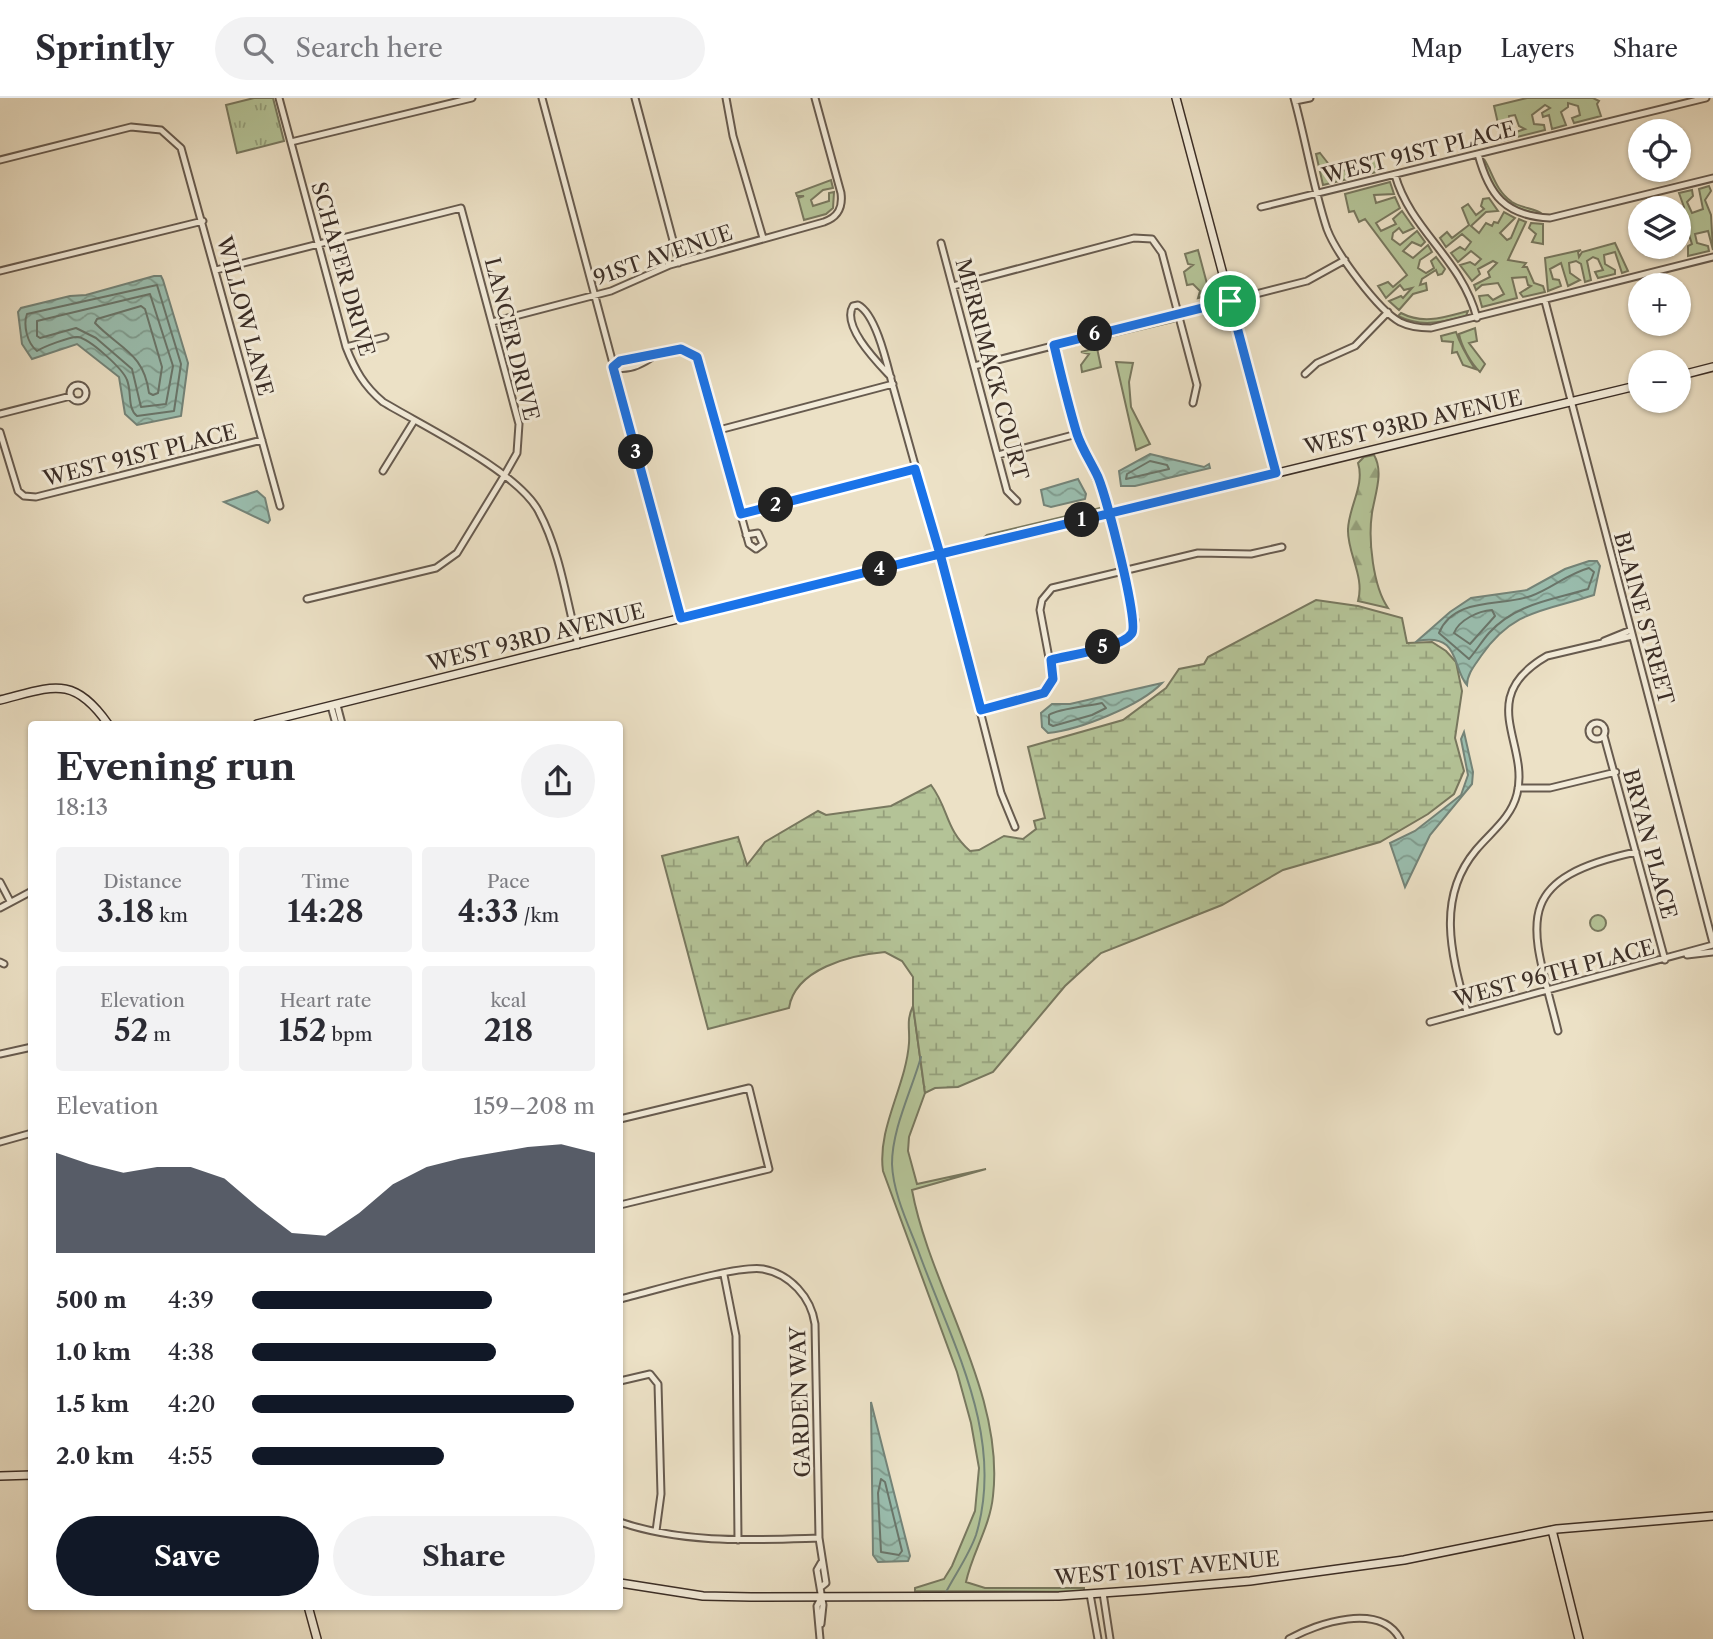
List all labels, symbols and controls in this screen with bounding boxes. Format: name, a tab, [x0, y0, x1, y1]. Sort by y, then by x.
search box	[215, 17, 705, 80]
text: Sprintly	[35, 28, 173, 69]
icon: search	[239, 29, 277, 67]
text: Search here	[295, 32, 443, 64]
text: Map	[1411, 34, 1462, 63]
text: Layers	[1500, 34, 1575, 63]
text: Share	[1613, 34, 1678, 63]
street label: WEST 91ST PLACE	[1319, 116, 1518, 188]
map controls	[1628, 119, 1691, 413]
button: locate	[1628, 119, 1691, 182]
street label: SCHAFER DRIVE	[306, 179, 380, 359]
button: layers	[1628, 196, 1691, 259]
street label: 91ST AVENUE	[590, 220, 736, 290]
street label: WILLOW LANE	[211, 233, 278, 399]
street label: LANCER DRIVE	[480, 255, 544, 423]
street label: MERRIMACK COURT	[950, 255, 1034, 483]
pin	[1200, 271, 1260, 331]
button: +	[1628, 273, 1691, 336]
icon: arrive	[1211, 282, 1249, 320]
pin: 6	[1078, 316, 1112, 352]
text: 6	[1089, 322, 1100, 345]
button: −	[1628, 350, 1691, 413]
street label: WEST 93RD AVENUE	[1300, 385, 1525, 460]
street label: WEST 91ST PLACE	[40, 419, 239, 491]
pin: 3	[618, 434, 654, 470]
text: 3	[630, 440, 641, 463]
pin: 2	[758, 488, 794, 522]
text: 2	[770, 493, 781, 516]
pin: 1	[1064, 502, 1100, 538]
text: 1	[1077, 508, 1086, 531]
street label: BLAINE STREET	[1609, 529, 1679, 707]
pin: 4	[862, 552, 898, 587]
text: 4	[874, 557, 885, 580]
street label: WEST 93RD AVENUE	[424, 598, 647, 676]
pin: 5	[1086, 630, 1120, 664]
text: 5	[1097, 635, 1108, 658]
text: Evening run	[56, 743, 296, 790]
button: share	[521, 744, 595, 818]
street label: BRYAN PLACE	[1618, 766, 1682, 922]
text: 18:13	[56, 793, 108, 821]
text: Distance	[103, 870, 182, 893]
text: Time	[301, 870, 350, 893]
text: Pace	[487, 870, 530, 893]
text: 3.18	[97, 893, 154, 930]
text: 14:28	[287, 893, 364, 930]
text: 4:33	[458, 893, 519, 930]
text: km	[154, 904, 188, 927]
text: /km	[519, 904, 559, 927]
street label: WEST 96TH PLACE	[1450, 934, 1657, 1012]
text: Elevation	[100, 989, 185, 1012]
text: Heart rate	[280, 989, 371, 1012]
text: kcal	[491, 989, 526, 1012]
text: 52	[114, 1012, 148, 1049]
text: 152	[279, 1012, 326, 1049]
text: 218	[484, 1012, 533, 1049]
text: m	[148, 1023, 171, 1046]
text: bpm	[326, 1023, 372, 1046]
text: Elevation	[56, 1092, 159, 1120]
text: 159–208 m	[473, 1092, 595, 1120]
text: 500 m	[56, 1286, 127, 1314]
text: 4:39	[168, 1286, 214, 1314]
street label: GARDEN WAY	[785, 1325, 815, 1478]
text: 1.0 km	[56, 1338, 131, 1366]
text: 4:38	[168, 1338, 214, 1366]
text: 1.5 km	[56, 1390, 129, 1418]
text: 4:20	[168, 1390, 216, 1418]
text: 2.0 km	[56, 1442, 134, 1470]
text: 4:55	[168, 1442, 213, 1470]
button: Save	[56, 1516, 319, 1596]
button: Share	[333, 1516, 595, 1596]
street label: WEST 101ST AVENUE	[1052, 1546, 1281, 1590]

